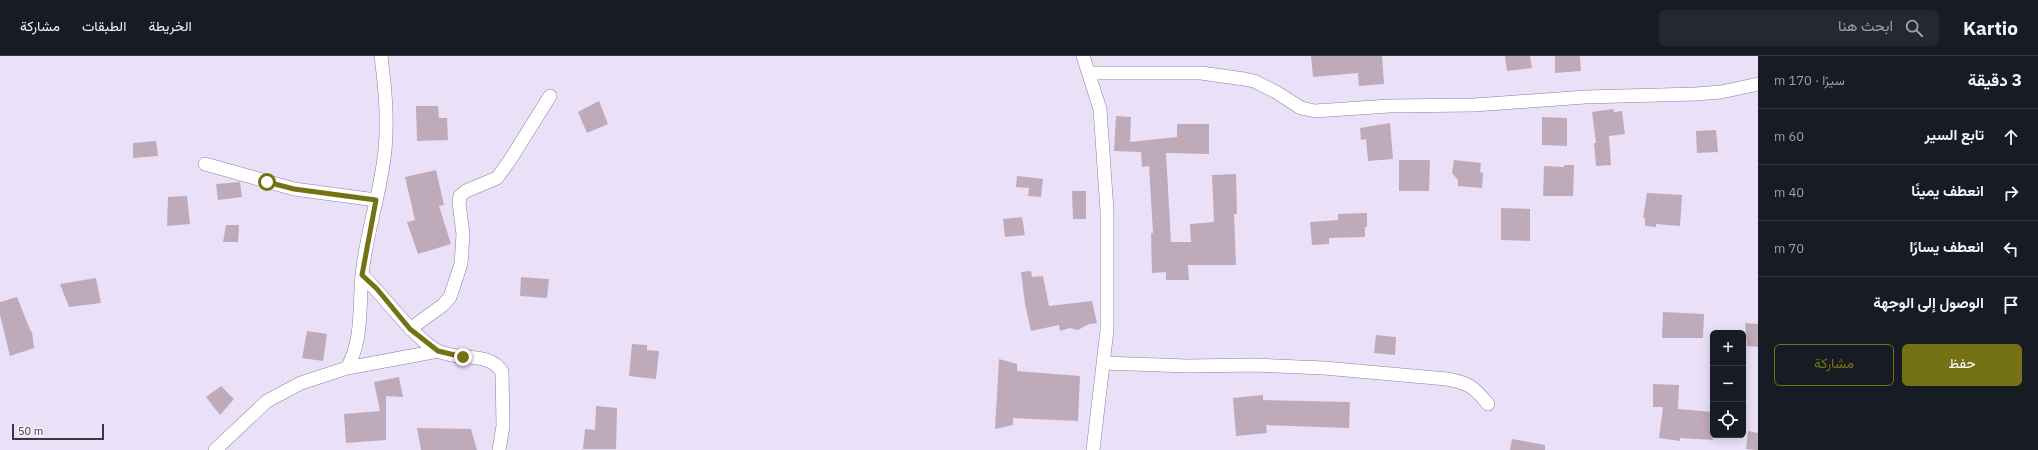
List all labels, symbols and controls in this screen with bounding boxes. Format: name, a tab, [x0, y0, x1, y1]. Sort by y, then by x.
search box	[1659, 10, 1939, 46]
text: ابحث هنا	[1838, 16, 1893, 35]
text: Kartio	[1963, 16, 2018, 40]
text: مشاركة	[20, 17, 60, 35]
text: الطبقات	[82, 17, 126, 35]
text: الخريطة	[148, 17, 192, 35]
icon: search	[1903, 17, 1925, 39]
text: 3 دقيقة	[1968, 69, 2022, 91]
text: سيرًا · 170 m	[1774, 72, 1845, 89]
text: تابع السير	[1925, 125, 1984, 144]
icon: ahead	[2000, 126, 2022, 148]
text: 60 m	[1774, 128, 1804, 145]
route start	[258, 173, 276, 191]
text: انعطف يمينًا	[1911, 181, 1984, 200]
icon: right	[2000, 182, 2022, 204]
text: 40 m	[1774, 184, 1804, 201]
text: انعطف يسارًا	[1909, 237, 1984, 256]
icon: left	[2000, 238, 2022, 260]
text: 70 m	[1774, 240, 1804, 257]
text: الوصول إلى الوجهة	[1873, 293, 1984, 312]
icon: arrive	[2000, 294, 2022, 316]
map controls	[1710, 330, 1746, 438]
button: +	[1710, 330, 1746, 366]
button: مشاركة	[1774, 344, 1894, 386]
button: حفظ	[1902, 344, 2022, 386]
route end	[454, 348, 472, 366]
button: −	[1710, 366, 1746, 402]
button: locate	[1710, 402, 1746, 438]
scale bar	[12, 422, 104, 441]
text: 50 m	[18, 424, 43, 438]

